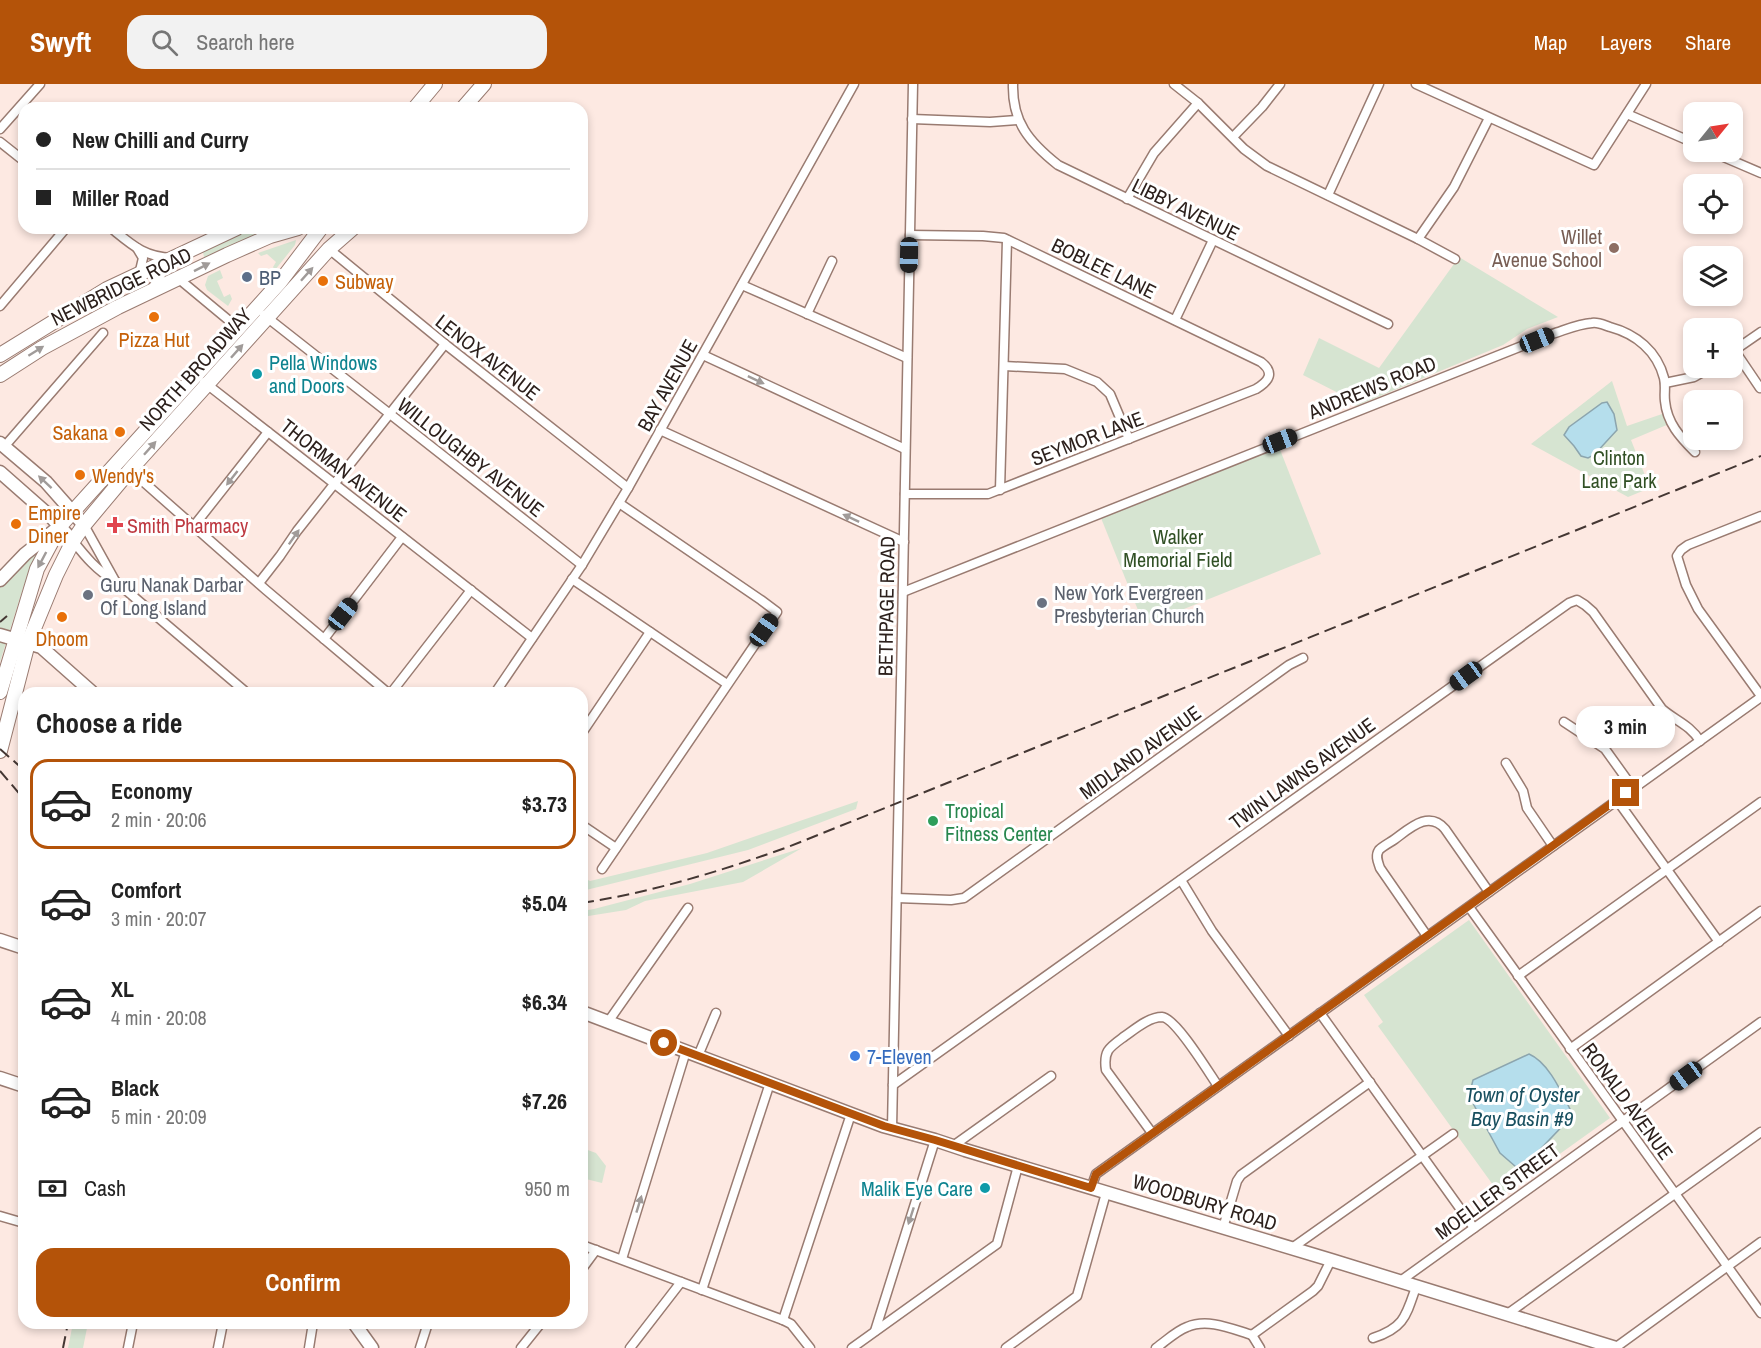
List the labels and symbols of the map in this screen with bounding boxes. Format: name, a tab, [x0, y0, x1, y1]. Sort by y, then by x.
north arrow	[1683, 102, 1743, 162]
street label: LIBBY AVENUE	[1128, 171, 1244, 247]
place label: Willet Avenue School	[1491, 223, 1602, 273]
street label: BOBLEE LANE	[1047, 231, 1161, 305]
car	[900, 237, 918, 273]
street label: NEWBRIDGE ROAD	[46, 240, 196, 332]
marker: Willet Avenue School	[1607, 241, 1621, 255]
one-way arrow	[194, 262, 211, 272]
place label: BP	[259, 264, 281, 291]
one-way arrow	[300, 267, 313, 282]
place label: Subway	[335, 268, 394, 295]
marker: BP	[240, 270, 254, 284]
marker: Subway	[316, 274, 330, 288]
street label: NORTH BROADWAY	[133, 302, 257, 436]
street label: LENOX AVENUE	[430, 308, 546, 406]
marker: Pizza Hut	[147, 310, 161, 324]
car	[1517, 325, 1557, 355]
place label: Pizza Hut	[118, 326, 190, 353]
street label: BAY AVENUE	[631, 334, 703, 436]
one-way arrow	[230, 344, 243, 359]
one-way arrow	[28, 346, 44, 357]
place label: Pella Windows and Doors	[269, 349, 377, 399]
street label: ANDREWS ROAD	[1303, 349, 1440, 425]
marker: Pella Windows and Doors	[250, 367, 264, 381]
one-way arrow	[747, 375, 765, 385]
street label: WILLOUGHBY AVENUE	[392, 391, 550, 523]
street label: SEYMOR LANE	[1027, 404, 1147, 472]
street label: THORMAN AVENUE	[275, 412, 413, 528]
place label: Sakana	[52, 419, 108, 446]
marker: Sakana	[113, 425, 127, 439]
car	[1260, 426, 1300, 456]
one-way arrow	[143, 441, 156, 456]
park label: Clinton Lane Park	[1582, 444, 1657, 494]
place label: Wendy's	[92, 462, 154, 489]
marker: Wendy's	[73, 468, 87, 482]
one-way arrow	[226, 470, 238, 485]
one-way arrow	[37, 475, 52, 489]
place label: Empire Diner	[28, 499, 81, 549]
place label: Smith Pharmacy	[127, 512, 249, 539]
one-way arrow	[842, 513, 859, 522]
marker: Empire Diner	[9, 517, 23, 531]
marker: Smith Pharmacy	[108, 518, 122, 532]
park label: Walker Memorial Field	[1123, 523, 1233, 573]
one-way arrow	[288, 529, 300, 545]
street label: BETHPAGE ROAD	[871, 536, 901, 676]
one-way arrow	[37, 552, 47, 569]
place label: Guru Nanak Darbar Of Long Island	[100, 571, 244, 621]
place label: New York Evergreen Presbyterian Church	[1054, 579, 1204, 629]
marker: Guru Nanak Darbar Of Long Island	[81, 588, 95, 602]
car	[325, 594, 361, 634]
marker: New York Evergreen Presbyterian Church	[1035, 596, 1049, 610]
marker: Dhoom	[55, 610, 69, 624]
car	[746, 610, 782, 650]
place label: Dhoom	[36, 625, 88, 652]
car	[1446, 658, 1486, 694]
street label: MIDLAND AVENUE	[1074, 699, 1206, 805]
callout: 3 min	[1576, 706, 1676, 748]
street label: TWIN LAWNS AVENUE	[1224, 711, 1380, 835]
route end	[1612, 779, 1639, 806]
place label: Tropical Fitness Center	[945, 797, 1053, 847]
marker: Tropical Fitness Center	[926, 814, 940, 828]
route start	[650, 1029, 677, 1056]
street label: RONALD AVENUE	[1576, 1037, 1680, 1165]
place label: 7-Eleven	[867, 1043, 932, 1070]
marker: 7-Eleven	[848, 1049, 862, 1063]
car	[1666, 1058, 1706, 1094]
water label: Town of Oyster Bay Basin #9	[1465, 1080, 1580, 1133]
street label: MOELLER STREET	[1429, 1137, 1565, 1245]
street label: WOODBURY ROAD	[1129, 1167, 1281, 1237]
place label: Malik Eye Care	[861, 1175, 973, 1202]
marker: Malik Eye Care	[978, 1181, 992, 1195]
one-way arrow	[635, 1195, 644, 1213]
one-way arrow	[906, 1207, 915, 1225]

